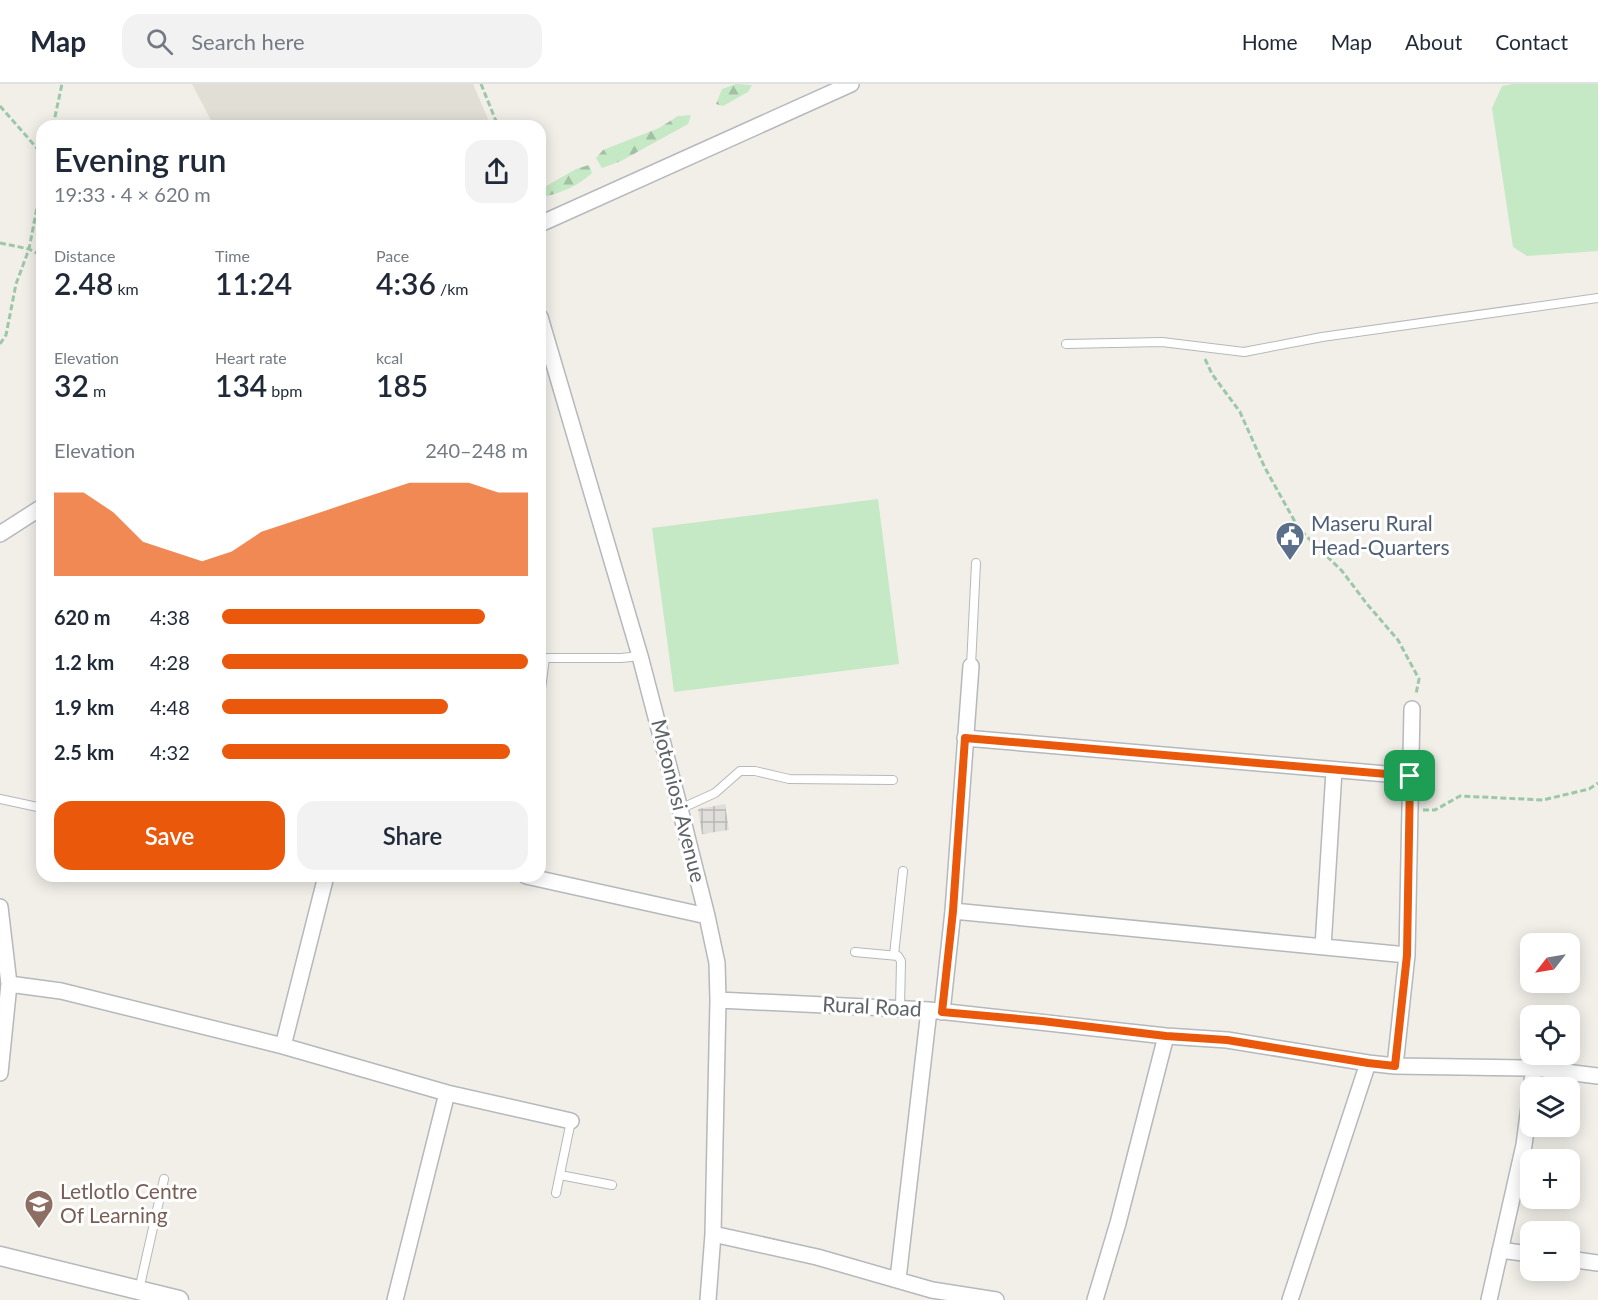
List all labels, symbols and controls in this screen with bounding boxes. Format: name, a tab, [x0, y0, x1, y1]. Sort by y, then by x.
search box	[122, 14, 542, 68]
text: Map	[30, 24, 86, 58]
icon: search	[143, 25, 176, 58]
text: Search here	[191, 28, 305, 55]
text: Home	[1242, 29, 1298, 54]
text: Map	[1331, 29, 1372, 54]
text: About	[1405, 29, 1462, 54]
text: Contact	[1495, 29, 1568, 54]
text: Evening run	[54, 139, 227, 179]
button: share	[465, 140, 528, 203]
text: 19:33 · 4 × 620 m	[54, 182, 211, 206]
text: Distance	[54, 246, 115, 265]
text: Time	[215, 246, 250, 265]
text: Pace	[376, 246, 409, 265]
text: 2.48	[54, 265, 113, 301]
text: 11:24	[215, 265, 292, 301]
text: 4:36	[376, 265, 436, 301]
text: km	[113, 279, 139, 298]
text: /km	[436, 279, 468, 298]
text: Elevation	[54, 348, 119, 367]
text: Heart rate	[215, 348, 287, 367]
text: kcal	[376, 348, 403, 367]
text: 32	[54, 367, 89, 403]
text: 134	[215, 367, 267, 403]
text: 185	[376, 367, 428, 403]
text: m	[89, 381, 106, 400]
text: bpm	[267, 381, 302, 400]
text: Elevation	[54, 438, 135, 462]
text: 240–248 m	[425, 438, 528, 462]
place label: Maseru Rural Head-Quarters	[1311, 510, 1449, 559]
public building icon: Maseru Rural Head-Quarters	[1274, 520, 1306, 562]
text: 620 m	[54, 605, 110, 629]
text: 4:38	[150, 605, 190, 629]
text: 1.2 km	[54, 650, 114, 674]
text: 4:28	[150, 650, 190, 674]
text: 1.9 km	[54, 695, 114, 719]
text: 4:48	[150, 695, 190, 719]
street label: Motoniosi Avenue	[647, 716, 712, 885]
text: 2.5 km	[54, 740, 114, 764]
text: 4:32	[150, 740, 190, 764]
pin	[1384, 750, 1435, 801]
icon: arrive	[1393, 759, 1426, 792]
button: Save	[54, 801, 285, 870]
button: Share	[297, 801, 528, 870]
north arrow	[1520, 933, 1580, 993]
map controls	[1520, 933, 1580, 1281]
street label: Rural Road	[822, 990, 922, 1021]
button: locate	[1520, 1005, 1580, 1065]
button: layers	[1520, 1077, 1580, 1137]
button: +	[1520, 1149, 1580, 1209]
place label: Letlotlo Centre Of Learning	[60, 1178, 197, 1227]
school or university icon: Letlotlo Centre Of Learning	[23, 1188, 55, 1230]
button: −	[1520, 1221, 1580, 1281]

